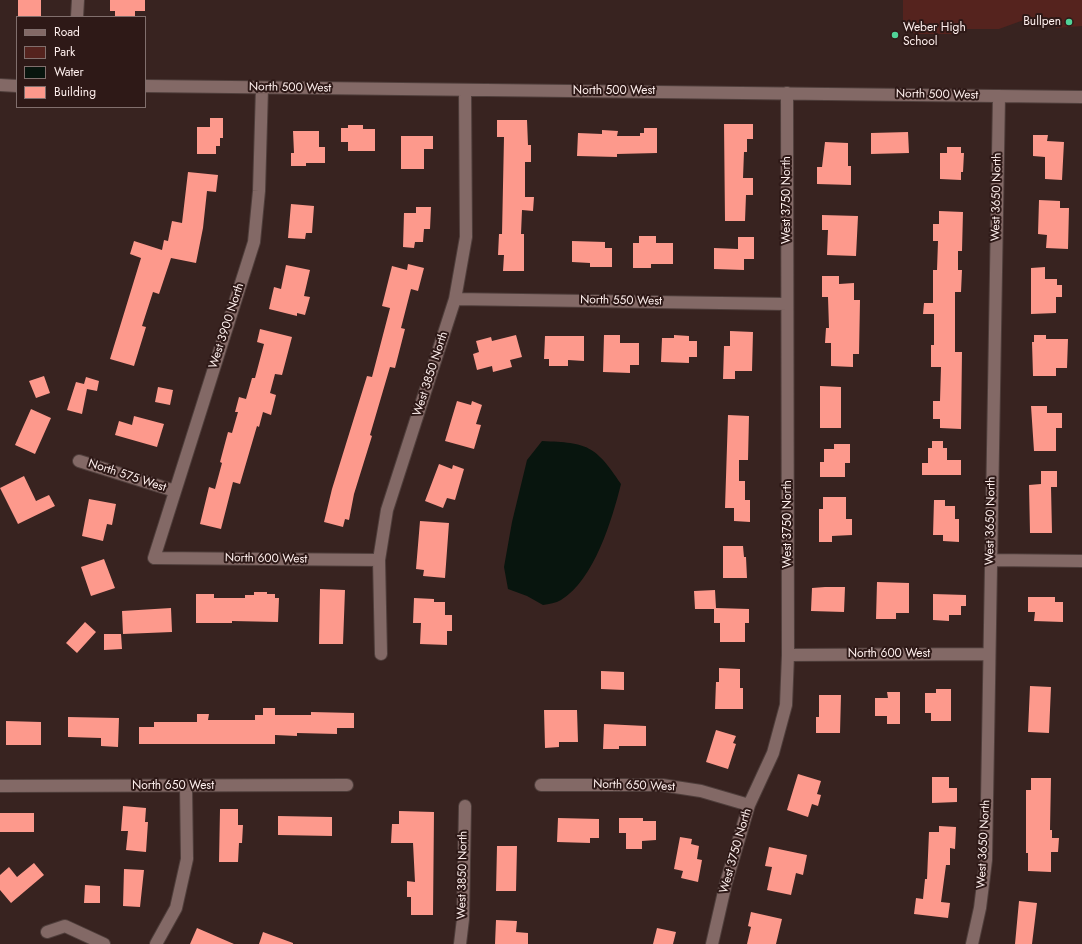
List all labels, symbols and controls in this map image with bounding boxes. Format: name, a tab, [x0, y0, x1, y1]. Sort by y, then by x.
place label: Bullpen	[1023, 15, 1061, 29]
legend	[16, 16, 146, 108]
marker: Bullpen	[1064, 17, 1074, 27]
place label: Weber High School	[903, 21, 966, 49]
text: Road	[54, 23, 80, 41]
marker: Weber High School	[890, 30, 900, 40]
text: Park	[54, 43, 75, 61]
text: Water	[54, 63, 84, 81]
street label: North 500 West	[249, 80, 331, 96]
text: Building	[54, 83, 96, 101]
street label: North 500 West	[573, 84, 655, 98]
street label: North 500 West	[896, 87, 978, 103]
street label: West 3650 North	[989, 153, 1005, 241]
street label: West 3750 North	[780, 156, 794, 244]
street label: West 3900 North	[206, 281, 248, 371]
street label: North 550 West	[580, 293, 662, 309]
street label: West 3850 North	[411, 330, 451, 418]
street label: North 575 West	[86, 457, 168, 495]
street label: West 3650 North	[983, 477, 999, 565]
street label: West 3750 North	[781, 480, 795, 568]
street label: North 600 West	[225, 551, 307, 567]
street label: North 600 West	[848, 647, 930, 661]
street label: North 650 West	[593, 777, 675, 795]
street label: North 650 West	[132, 779, 214, 793]
street label: West 3650 North	[974, 799, 994, 889]
street label: West 3750 North	[717, 807, 755, 895]
street label: West 3850 North	[455, 831, 471, 919]

